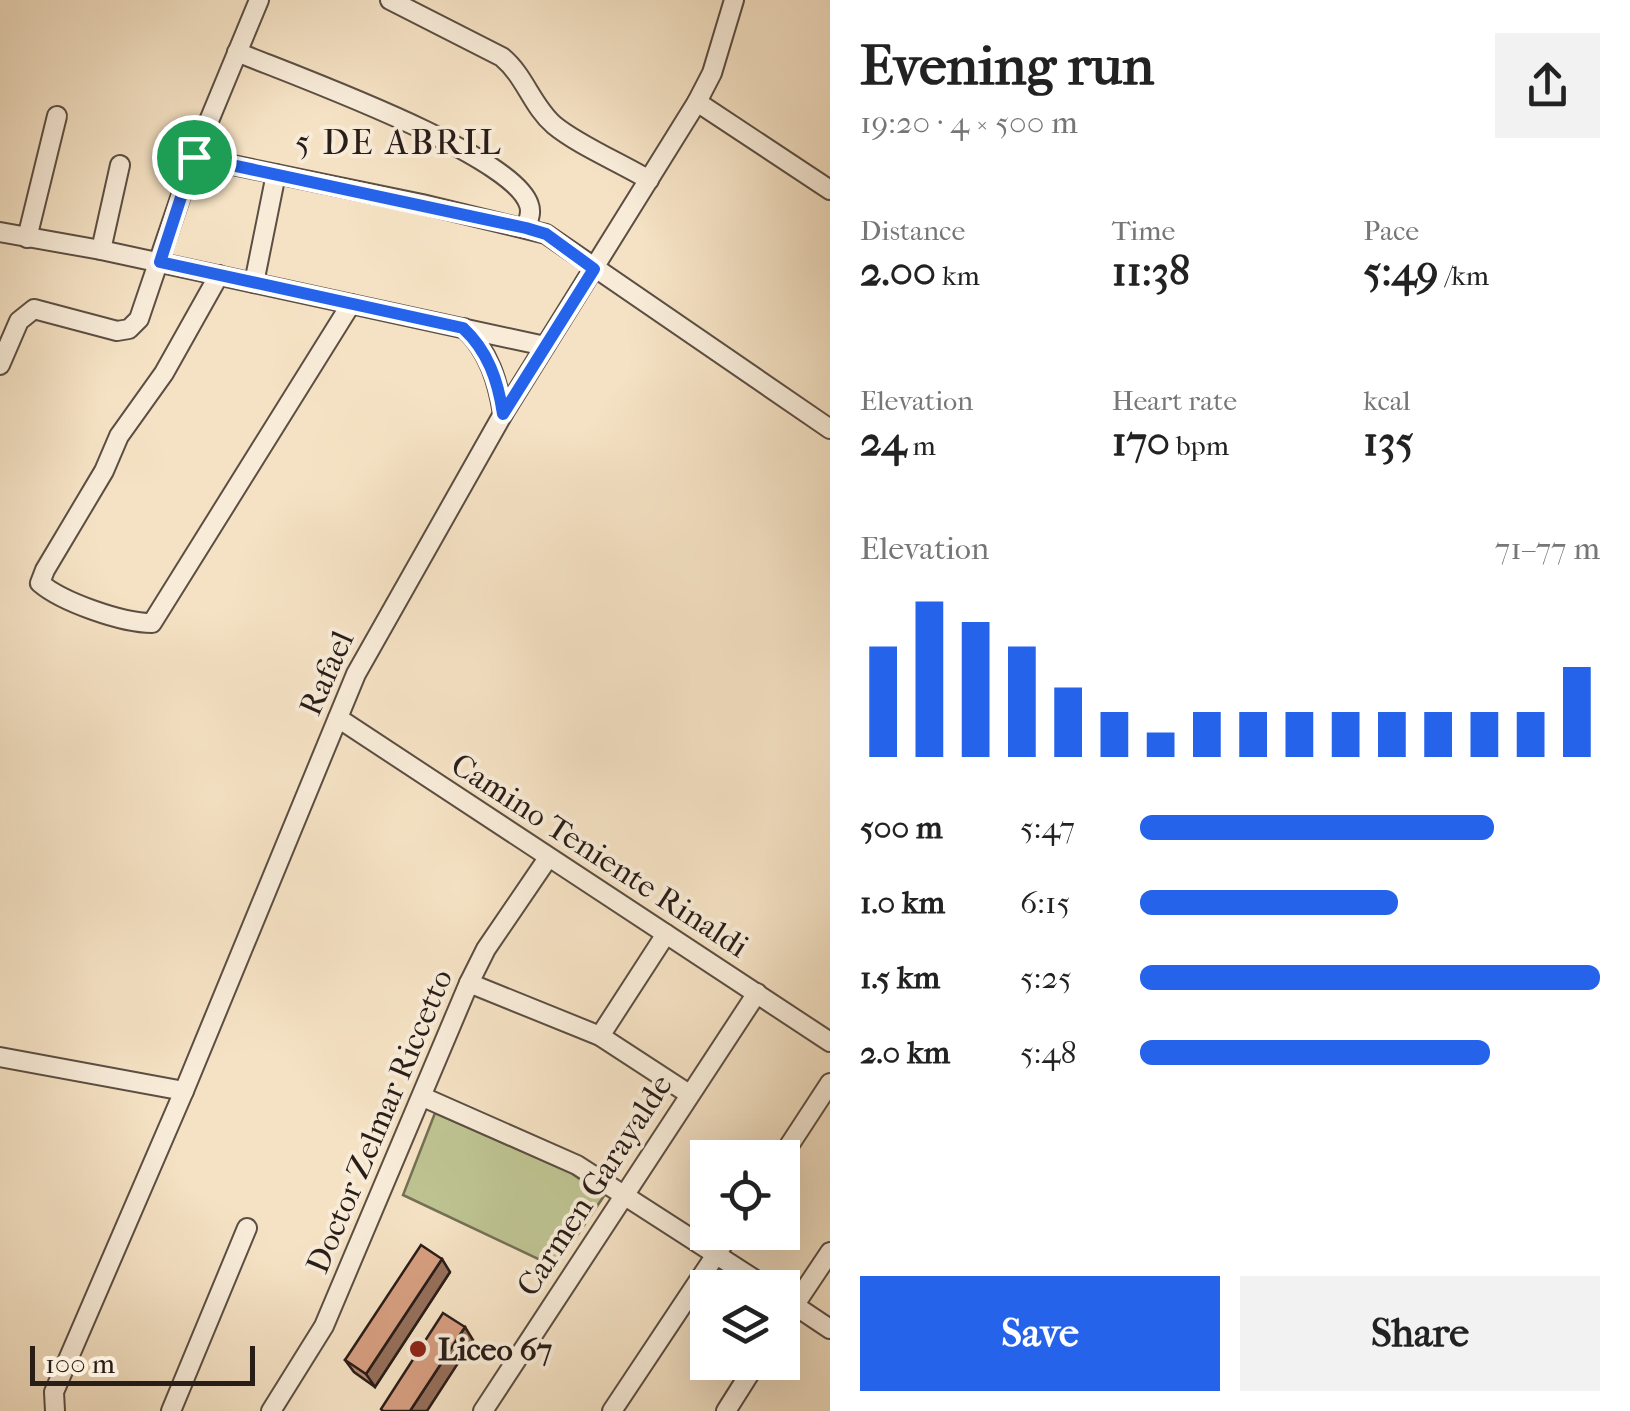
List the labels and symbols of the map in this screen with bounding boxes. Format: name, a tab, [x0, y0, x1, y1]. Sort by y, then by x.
pin	[152, 115, 237, 200]
district label: 5 DE ABRIL	[295, 122, 503, 163]
street label: Rafael	[292, 625, 361, 721]
street label: Camino Teniente Rinaldi	[444, 746, 755, 966]
street label: Doctor Zelmar Riccetto	[299, 964, 460, 1279]
street label: Carmen Garayalde	[509, 1068, 680, 1303]
place label: Liceo 67	[438, 1331, 553, 1368]
marker: Liceo 67	[407, 1338, 429, 1360]
scale bar	[30, 1341, 255, 1386]

